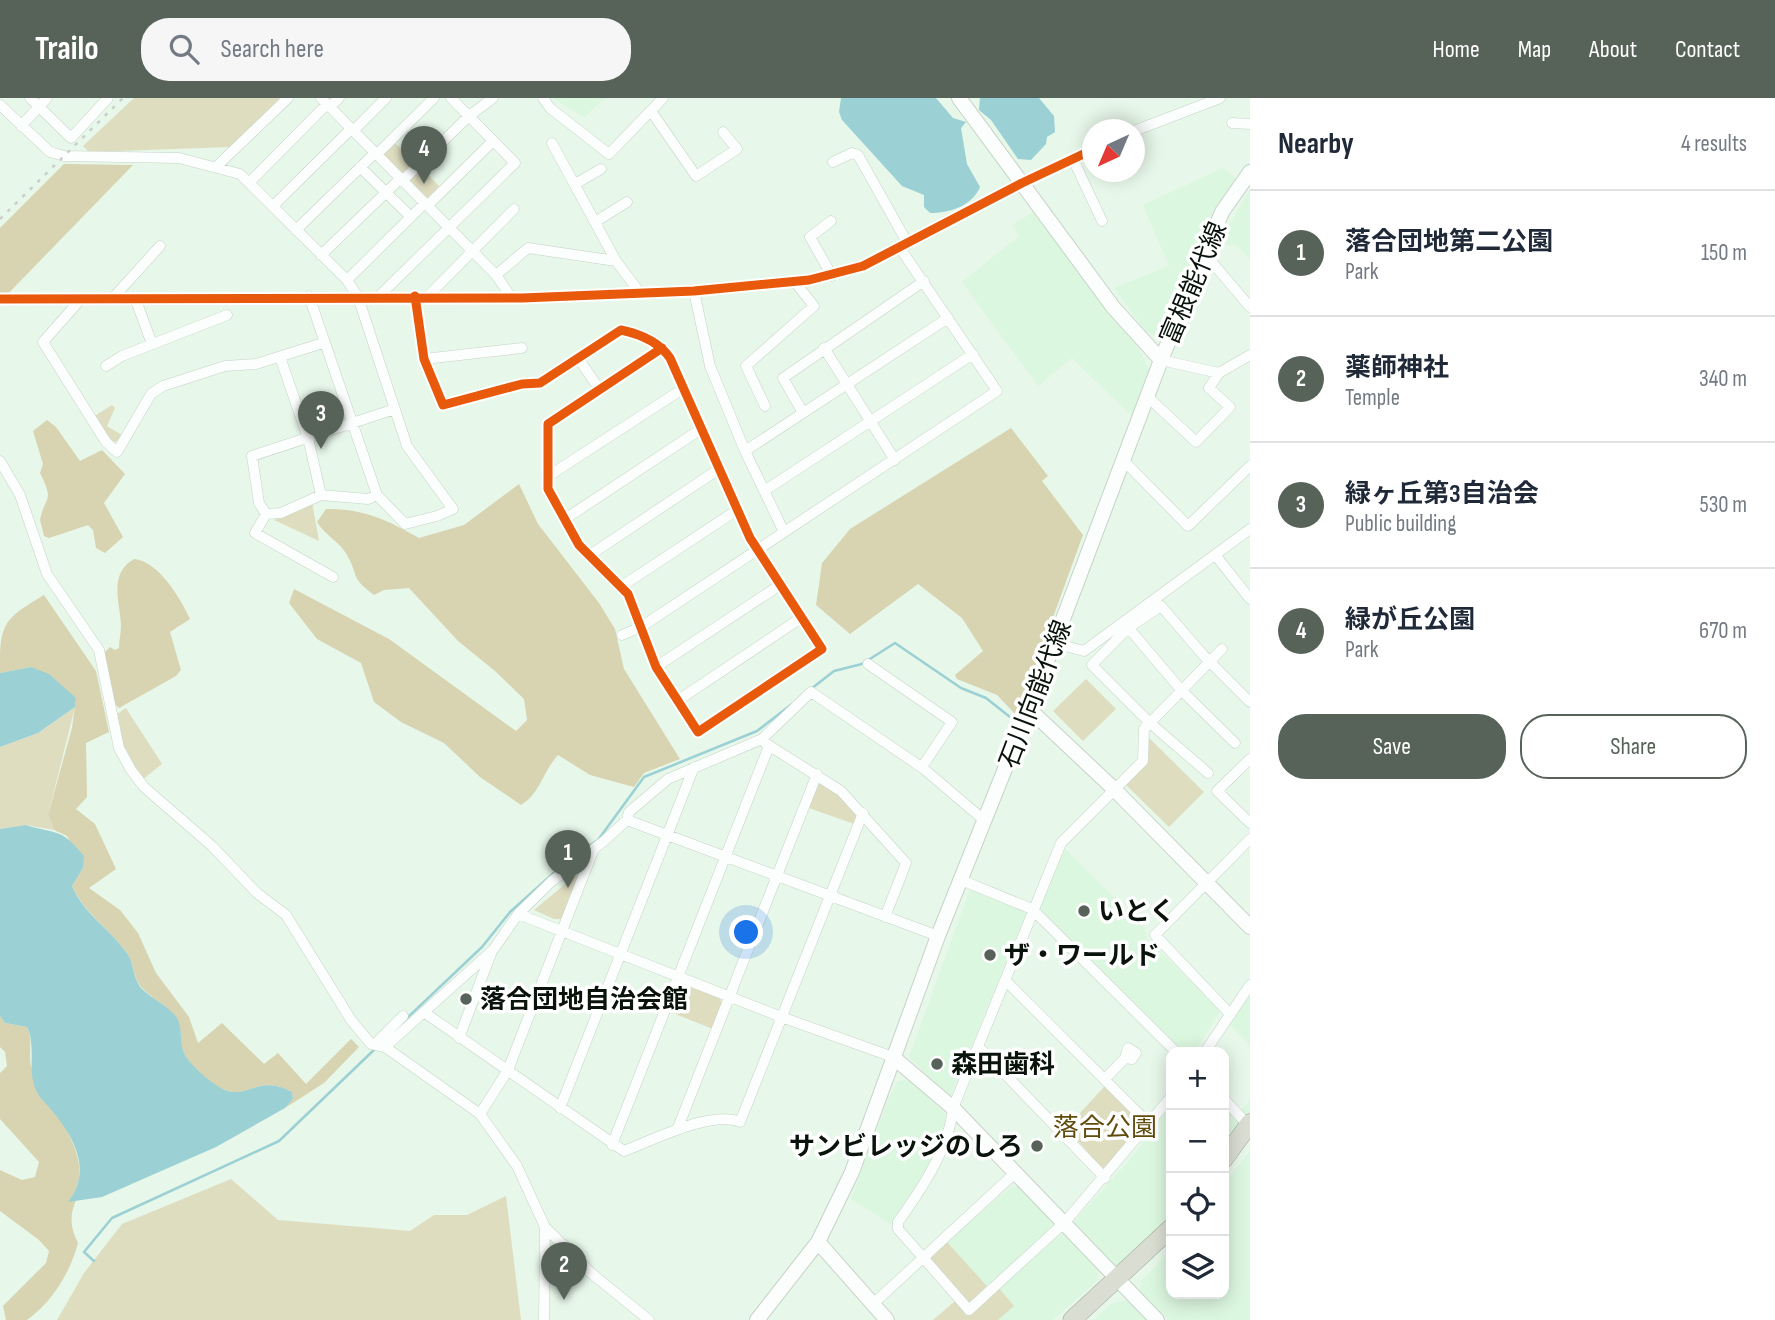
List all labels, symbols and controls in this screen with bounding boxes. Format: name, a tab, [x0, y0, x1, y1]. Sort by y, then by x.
search box	[141, 18, 631, 81]
text: Trailo	[35, 29, 99, 69]
icon: search	[165, 30, 203, 68]
text: Search here	[221, 34, 324, 65]
text: Home	[1432, 35, 1480, 64]
text: Map	[1518, 35, 1551, 64]
text: About	[1589, 35, 1637, 64]
text: Contact	[1675, 35, 1740, 64]
north arrow	[1082, 119, 1145, 182]
pin: 4	[401, 126, 447, 184]
text: Nearby	[1278, 126, 1354, 162]
text: 4 results	[1681, 130, 1747, 158]
street label: 富根能代線	[1155, 218, 1234, 349]
text: 落合団地第二公園	[1345, 227, 1553, 258]
text: 1	[1296, 239, 1306, 267]
text: 150 m	[1701, 239, 1747, 267]
text: Park	[1345, 258, 1379, 286]
text: 薬師神社	[1345, 353, 1449, 384]
text: 2	[1296, 365, 1306, 393]
text: 340 m	[1699, 365, 1747, 393]
text: Temple	[1345, 384, 1400, 412]
pin: 3	[298, 391, 344, 449]
text: 緑ヶ丘第3自治会	[1345, 479, 1539, 510]
text: 3	[1296, 491, 1306, 519]
text: 530 m	[1699, 491, 1747, 519]
text: Public building	[1345, 510, 1456, 538]
text: 緑が丘公園	[1345, 605, 1475, 636]
street label: 石川向能代線	[994, 616, 1079, 773]
text: 4	[1296, 617, 1306, 645]
text: 670 m	[1699, 617, 1747, 645]
text: Park	[1345, 636, 1379, 664]
button: Save	[1278, 714, 1506, 779]
button: Share	[1520, 714, 1747, 779]
pin: 1	[545, 830, 591, 888]
place label: いとく	[1098, 897, 1175, 928]
marker: いとく	[1076, 903, 1092, 919]
your location	[729, 915, 763, 949]
place label: ザ・ワールド	[1004, 941, 1160, 972]
marker: ザ・ワールド	[982, 947, 998, 963]
place label: 落合団地自治会館	[480, 985, 688, 1016]
marker: 落合団地自治会館	[458, 991, 474, 1007]
map controls	[1166, 1047, 1229, 1299]
button: +	[1166, 1047, 1229, 1110]
place label: 森田歯科	[951, 1050, 1055, 1081]
marker: 森田歯科	[929, 1056, 945, 1072]
button: −	[1166, 1110, 1229, 1173]
park label: 落合公園	[1053, 1113, 1157, 1144]
place label: サンビレッジのしろ	[789, 1132, 1023, 1163]
marker: サンビレッジのしろ	[1029, 1138, 1045, 1154]
button: locate	[1166, 1173, 1229, 1236]
button: layers	[1166, 1236, 1229, 1299]
pin: 2	[541, 1242, 587, 1300]

